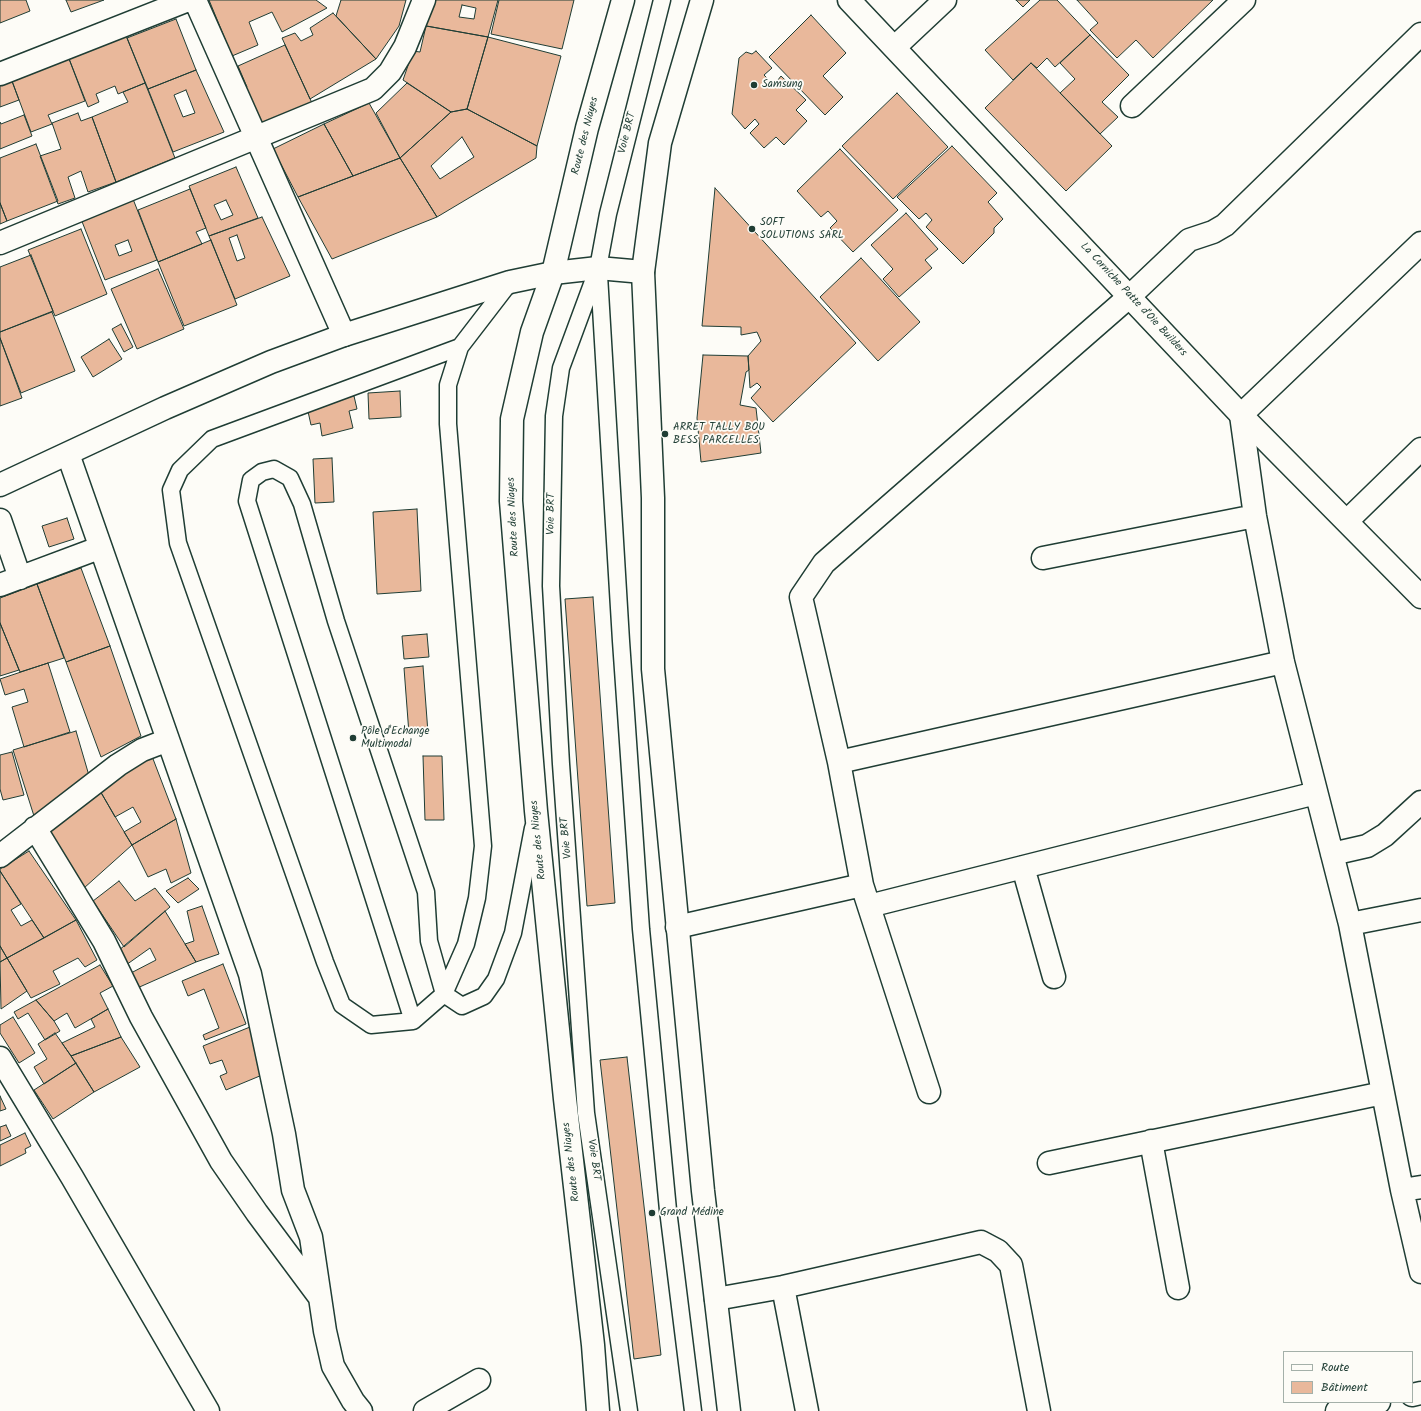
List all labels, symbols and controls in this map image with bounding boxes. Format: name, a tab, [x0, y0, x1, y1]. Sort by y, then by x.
place label: Samsung	[762, 78, 803, 92]
marker: Samsung	[749, 80, 759, 90]
street label: Route des Niayes	[570, 96, 602, 176]
street label: Voie BRT	[616, 111, 640, 155]
place label: SOFT SOLUTIONS SARL	[760, 216, 844, 242]
marker: SOFT SOLUTIONS SARL	[747, 224, 757, 234]
street label: La Corniche Patte d'Oie Builders	[1077, 240, 1189, 360]
place label: ARRET TALLY BOU BESS PARCELLES	[673, 421, 765, 447]
marker: ARRET TALLY BOU BESS PARCELLES	[660, 429, 670, 439]
street label: Route des Niayes	[505, 477, 523, 557]
street label: Voie BRT	[545, 493, 559, 535]
place label: Pôle d'Echange Multimodal	[361, 725, 430, 751]
marker: Pôle d'Echange Multimodal	[348, 733, 358, 743]
street label: Route des Niayes	[528, 800, 550, 880]
street label: Voie BRT	[559, 816, 575, 860]
street label: Route des Niayes	[561, 1122, 583, 1202]
street label: Voie BRT	[584, 1138, 602, 1182]
place label: Grand Médine	[660, 1206, 724, 1220]
marker: Grand Médine	[647, 1208, 657, 1218]
legend	[1283, 1351, 1413, 1403]
text: Route	[1321, 1358, 1349, 1377]
text: Bâtiment	[1321, 1378, 1368, 1397]

